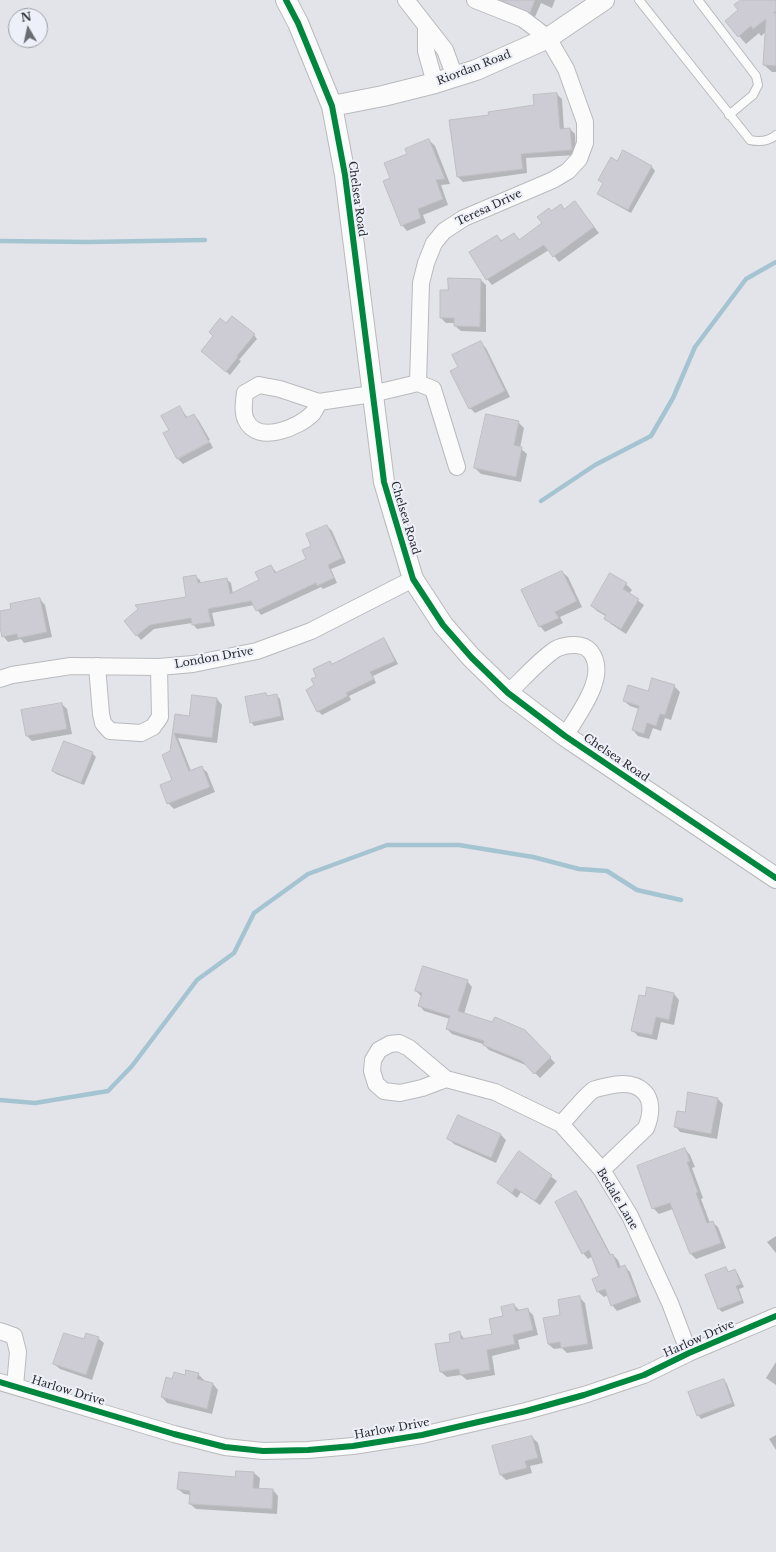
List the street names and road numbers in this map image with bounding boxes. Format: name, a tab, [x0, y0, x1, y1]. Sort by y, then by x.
street label: Riordan Road	[435, 48, 513, 88]
street label: Chelsea Road	[345, 160, 369, 238]
street label: Teresa Drive	[454, 187, 524, 229]
street label: Chelsea Road	[388, 480, 422, 556]
street label: London Drive	[174, 645, 254, 671]
street label: Chelsea Road	[581, 731, 651, 785]
street label: Bedale Lane	[594, 1166, 640, 1232]
street label: Harlow Drive	[662, 1318, 736, 1360]
street label: Harlow Drive	[30, 1374, 106, 1408]
street label: Harlow Drive	[353, 1416, 431, 1442]

